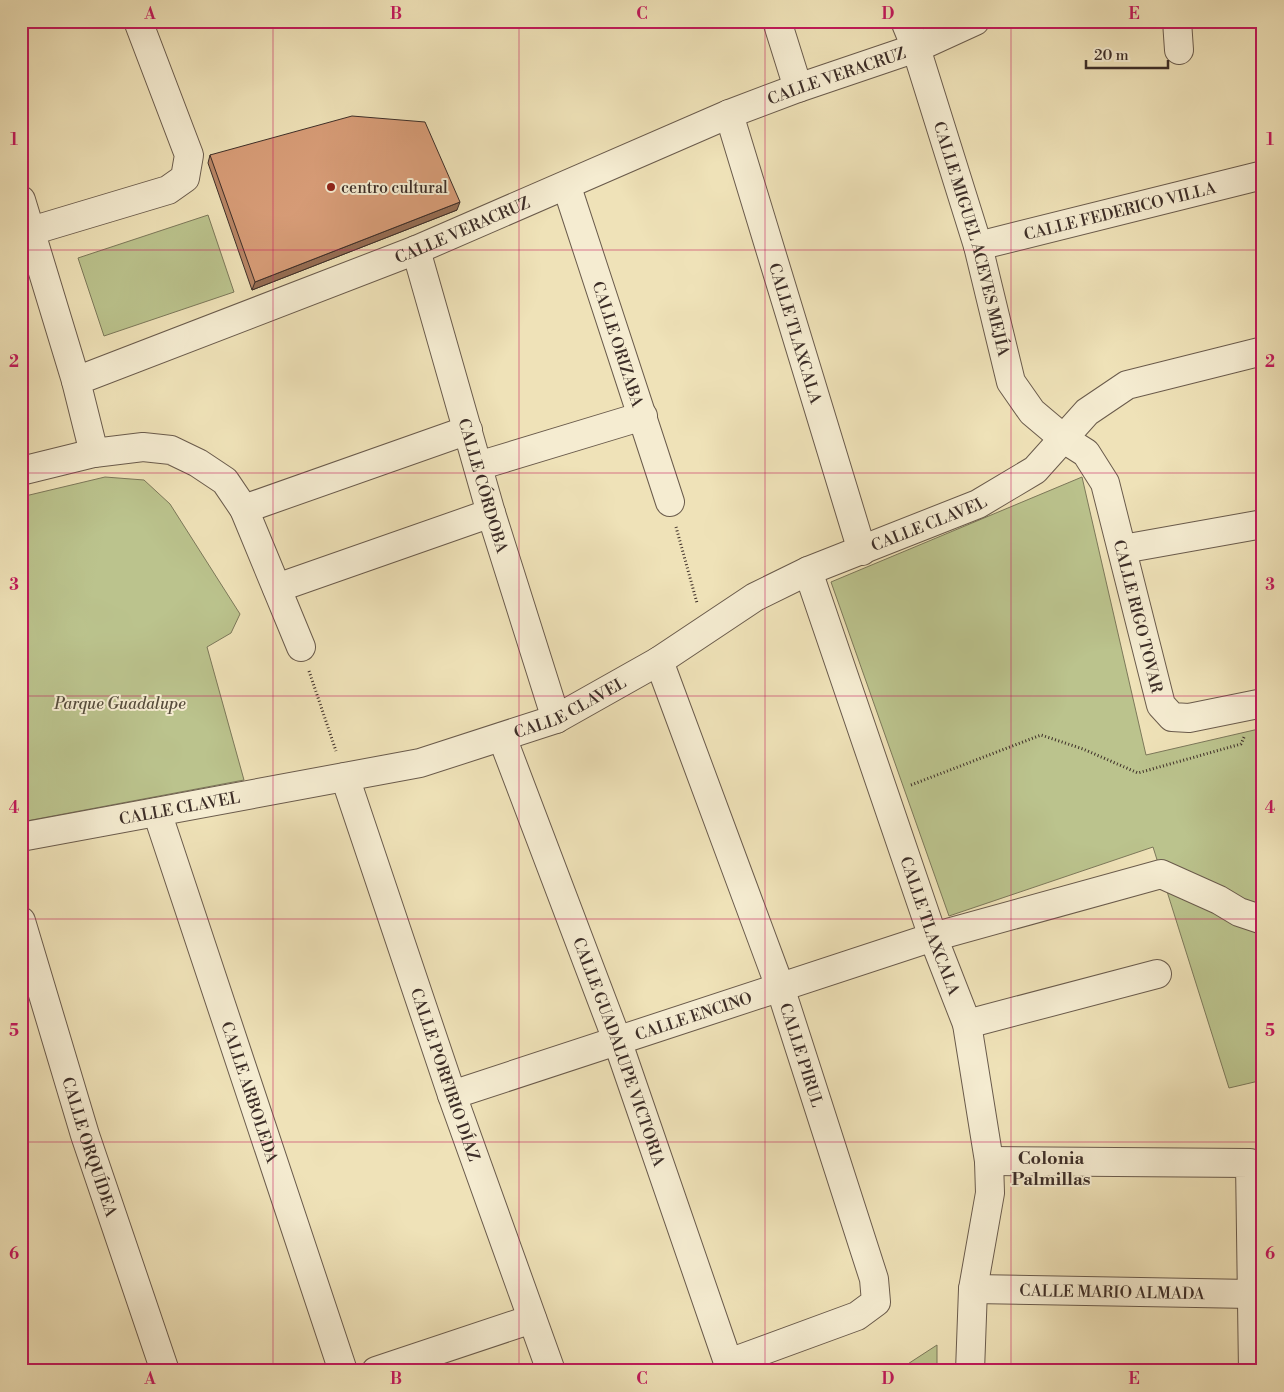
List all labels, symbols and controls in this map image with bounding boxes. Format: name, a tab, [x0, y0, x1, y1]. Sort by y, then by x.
text: A	[143, 4, 156, 24]
text: B	[390, 4, 402, 24]
text: C	[636, 4, 648, 24]
text: D	[882, 4, 895, 24]
text: E	[1128, 4, 1140, 24]
scale bar	[1086, 38, 1169, 70]
street label: CALLE VERACRUZ	[765, 43, 908, 110]
text: 20 m	[1094, 46, 1129, 65]
street label: CALLE MIGUEL ACEVES MEJÍA	[929, 119, 1014, 359]
text: 1	[10, 130, 18, 150]
text: 1	[1266, 130, 1274, 150]
place label: centro cultural	[341, 178, 448, 198]
street label: CALLE FEDERICO VILLA	[1022, 178, 1219, 245]
marker: centro cultural	[325, 181, 337, 193]
street label: CALLE VERACRUZ	[392, 193, 533, 268]
street label: CALLE TLAXCALA	[764, 261, 826, 407]
street label: CALLE ORIZABA	[587, 279, 647, 410]
text: 2	[9, 352, 19, 372]
text: 2	[1265, 352, 1275, 372]
street label: CALLE CÓRDOBA	[454, 416, 512, 557]
street label: CALLE CLAVEL	[868, 492, 991, 556]
street label: CALLE RIGO TOVAR	[1109, 538, 1167, 696]
text: 3	[9, 575, 19, 595]
text: 3	[1265, 575, 1275, 595]
street label: CALLE CLAVEL	[511, 672, 630, 743]
park label: Parque Guadalupe	[53, 694, 186, 714]
street label: CALLE CLAVEL	[117, 788, 242, 830]
text: 4	[9, 798, 20, 818]
text: 4	[1265, 798, 1276, 818]
street label: CALLE TLAXCALA	[895, 854, 964, 999]
street label: CALLE GUADALUPE VICTORIA	[568, 935, 669, 1170]
street label: CALLE PORFIRIO DÍAZ	[406, 985, 484, 1164]
street label: CALLE ENCINO	[633, 988, 755, 1045]
street label: CALLE PIRUL	[775, 1001, 827, 1110]
street label: CALLE ARBOLEDA	[216, 1019, 282, 1166]
text: 5	[9, 1021, 19, 1041]
text: 5	[1265, 1021, 1275, 1041]
street label: CALLE ORQUÍDEA	[57, 1075, 121, 1221]
district label: Colonia Palmillas	[1012, 1147, 1091, 1191]
text: 6	[9, 1244, 19, 1264]
text: 6	[1265, 1244, 1275, 1264]
street label: CALLE MARIO ALMADA	[1019, 1281, 1206, 1304]
text: A	[143, 1369, 156, 1389]
text: B	[390, 1369, 402, 1389]
text: C	[636, 1369, 648, 1389]
text: D	[882, 1369, 895, 1389]
text: E	[1128, 1369, 1140, 1389]

